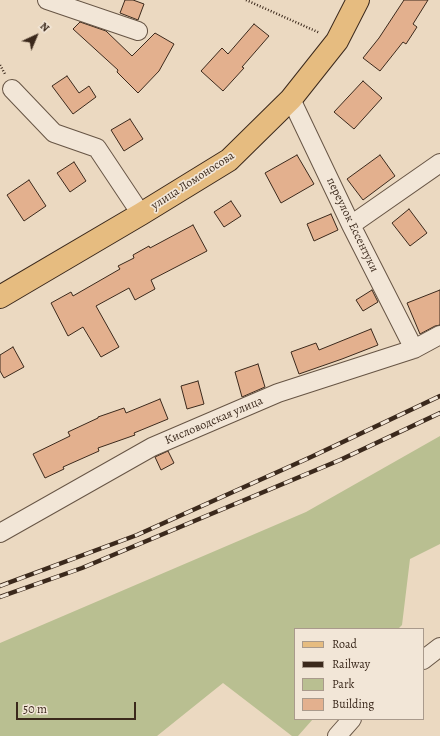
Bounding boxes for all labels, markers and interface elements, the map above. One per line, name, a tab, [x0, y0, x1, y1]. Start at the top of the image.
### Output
north arrow	[16, 16, 56, 56]
text: N	[37, 19, 53, 35]
street label: улица Ломоносова	[149, 149, 237, 213]
street label: переулок Ессентуки	[323, 175, 381, 275]
street label: Кисловодская улица	[163, 394, 265, 448]
legend	[294, 628, 424, 720]
text: Road	[332, 636, 357, 652]
text: Railway	[332, 656, 370, 672]
text: Park	[332, 676, 355, 692]
scale bar	[18, 694, 138, 720]
text: Building	[332, 696, 374, 712]
text: 50 m	[23, 701, 47, 717]

